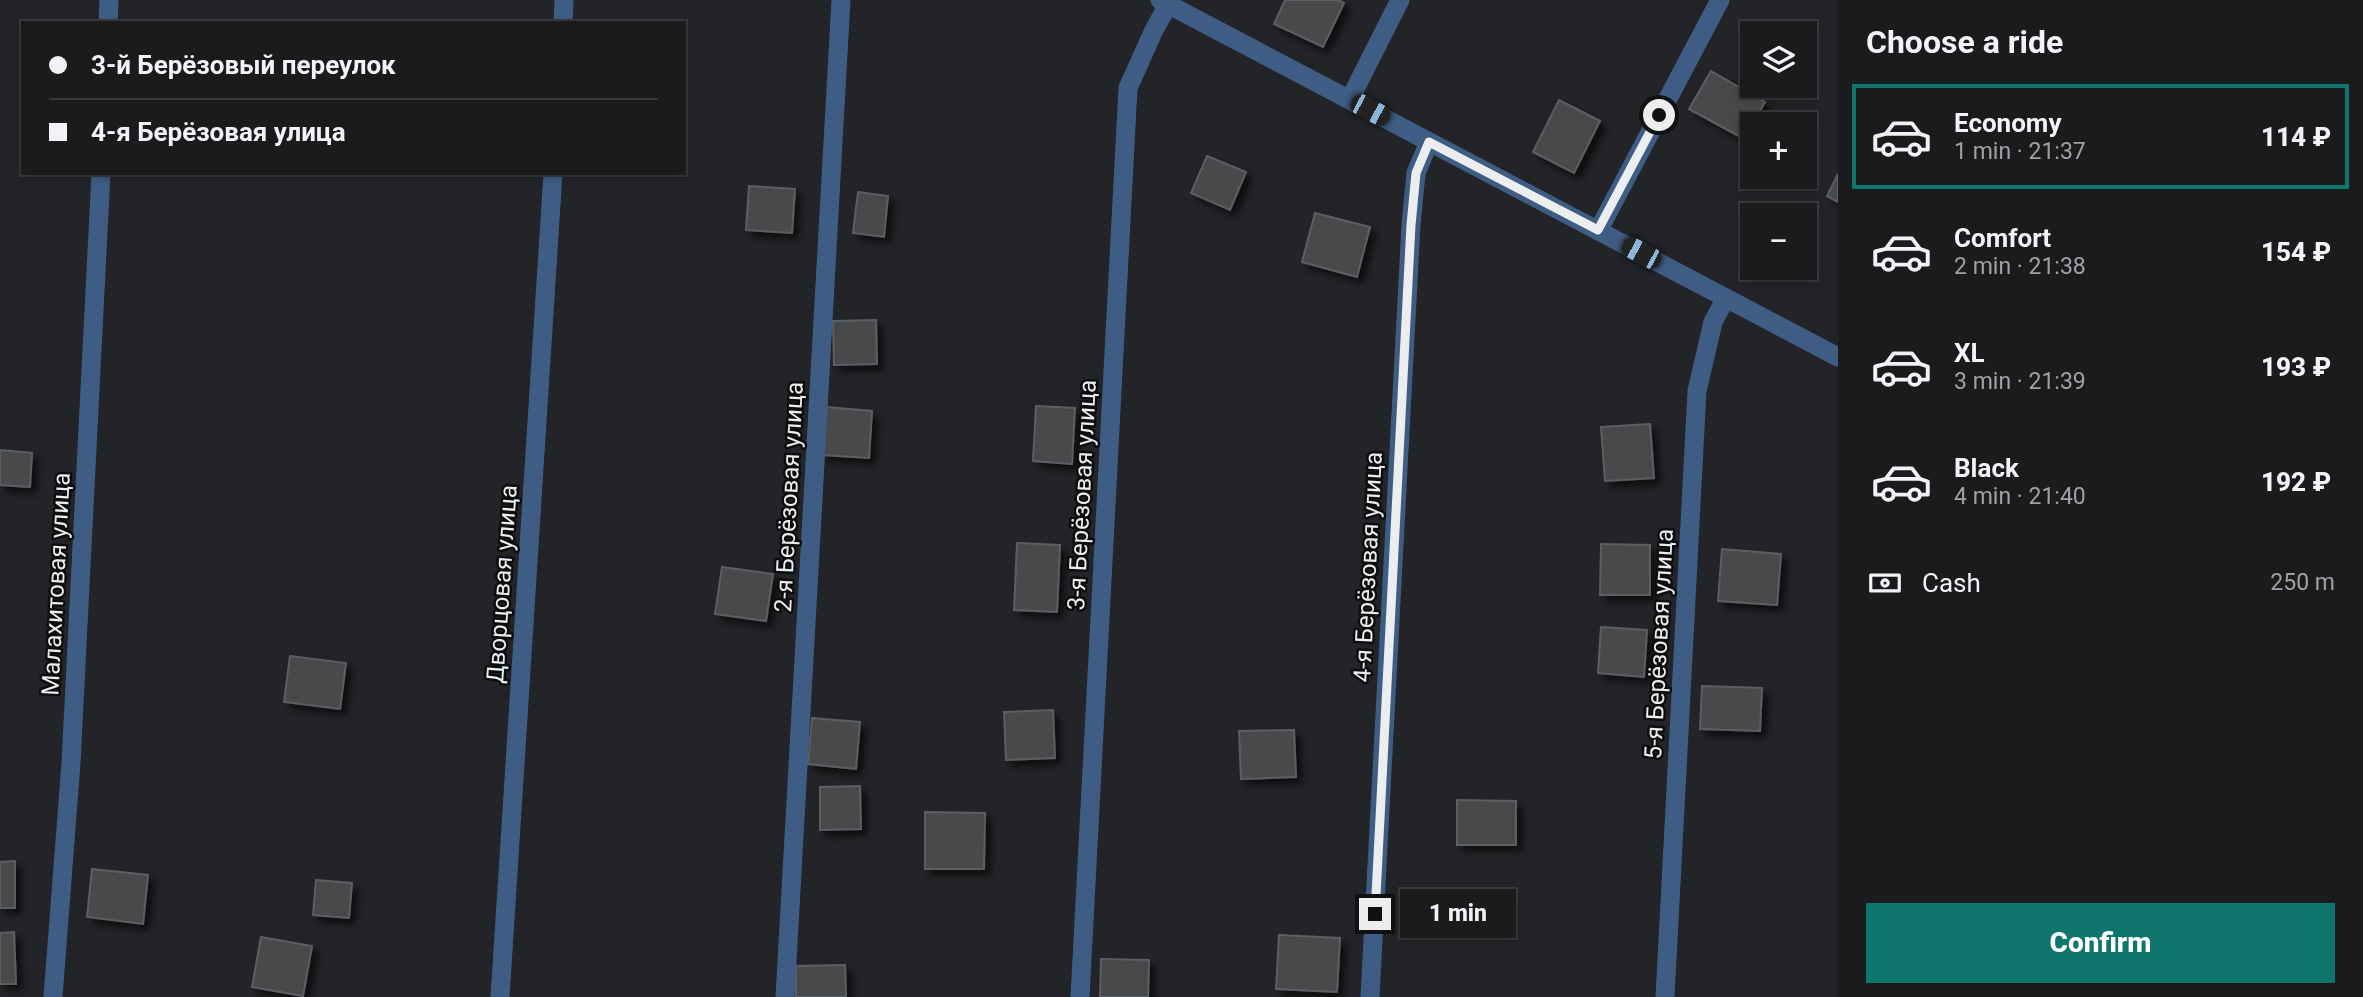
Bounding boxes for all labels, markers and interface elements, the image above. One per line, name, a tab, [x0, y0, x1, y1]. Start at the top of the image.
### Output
map controls	[1740, 21, 1817, 280]
button: layers	[1740, 21, 1817, 98]
text: Choose a ride	[1866, 23, 2063, 61]
text: 3-й Берёзовый переулок	[91, 50, 396, 80]
car	[1347, 91, 1394, 129]
route start	[1643, 99, 1675, 131]
icon: car	[1870, 105, 1933, 168]
text: Economy	[1954, 108, 2061, 138]
button: +	[1740, 112, 1817, 189]
text: 4-я Берёзовая улица	[91, 117, 346, 147]
text: 114 ₽	[2261, 122, 2331, 152]
text: 1 min · 21:37	[1954, 138, 2086, 165]
button: −	[1740, 203, 1817, 280]
icon: car	[1870, 220, 1933, 283]
text: Comfort	[1954, 223, 2051, 253]
car	[1618, 234, 1665, 272]
text: 154 ₽	[2261, 237, 2331, 267]
text: 2 min · 21:38	[1954, 253, 2086, 280]
icon: car	[1870, 335, 1933, 398]
text: XL	[1954, 338, 1985, 368]
text: 193 ₽	[2261, 352, 2331, 382]
text: 3 min · 21:39	[1954, 368, 2086, 395]
street label: 3-я Берёзовая улица	[1062, 379, 1102, 611]
street label: 2-я Берёзовая улица	[769, 381, 809, 613]
icon: car	[1870, 450, 1933, 513]
street label: 4-я Берёзовая улица	[1348, 451, 1388, 683]
text: Black	[1954, 453, 2019, 483]
text: 192 ₽	[2261, 467, 2331, 497]
street label: Малахитовая улица	[36, 472, 76, 696]
text: 4 min · 21:40	[1954, 483, 2086, 510]
street label: Дворцовая улица	[481, 484, 523, 684]
street label: 5-я Берёзовая улица	[1639, 528, 1679, 760]
icon: cash	[1866, 564, 1904, 602]
text: Cash	[1922, 568, 1981, 598]
text: 250 m	[2270, 569, 2335, 596]
callout: 1 min	[1400, 890, 1515, 939]
route end	[1359, 898, 1391, 930]
text: 1 min	[1429, 900, 1487, 927]
button: Confirm	[1866, 903, 2335, 983]

